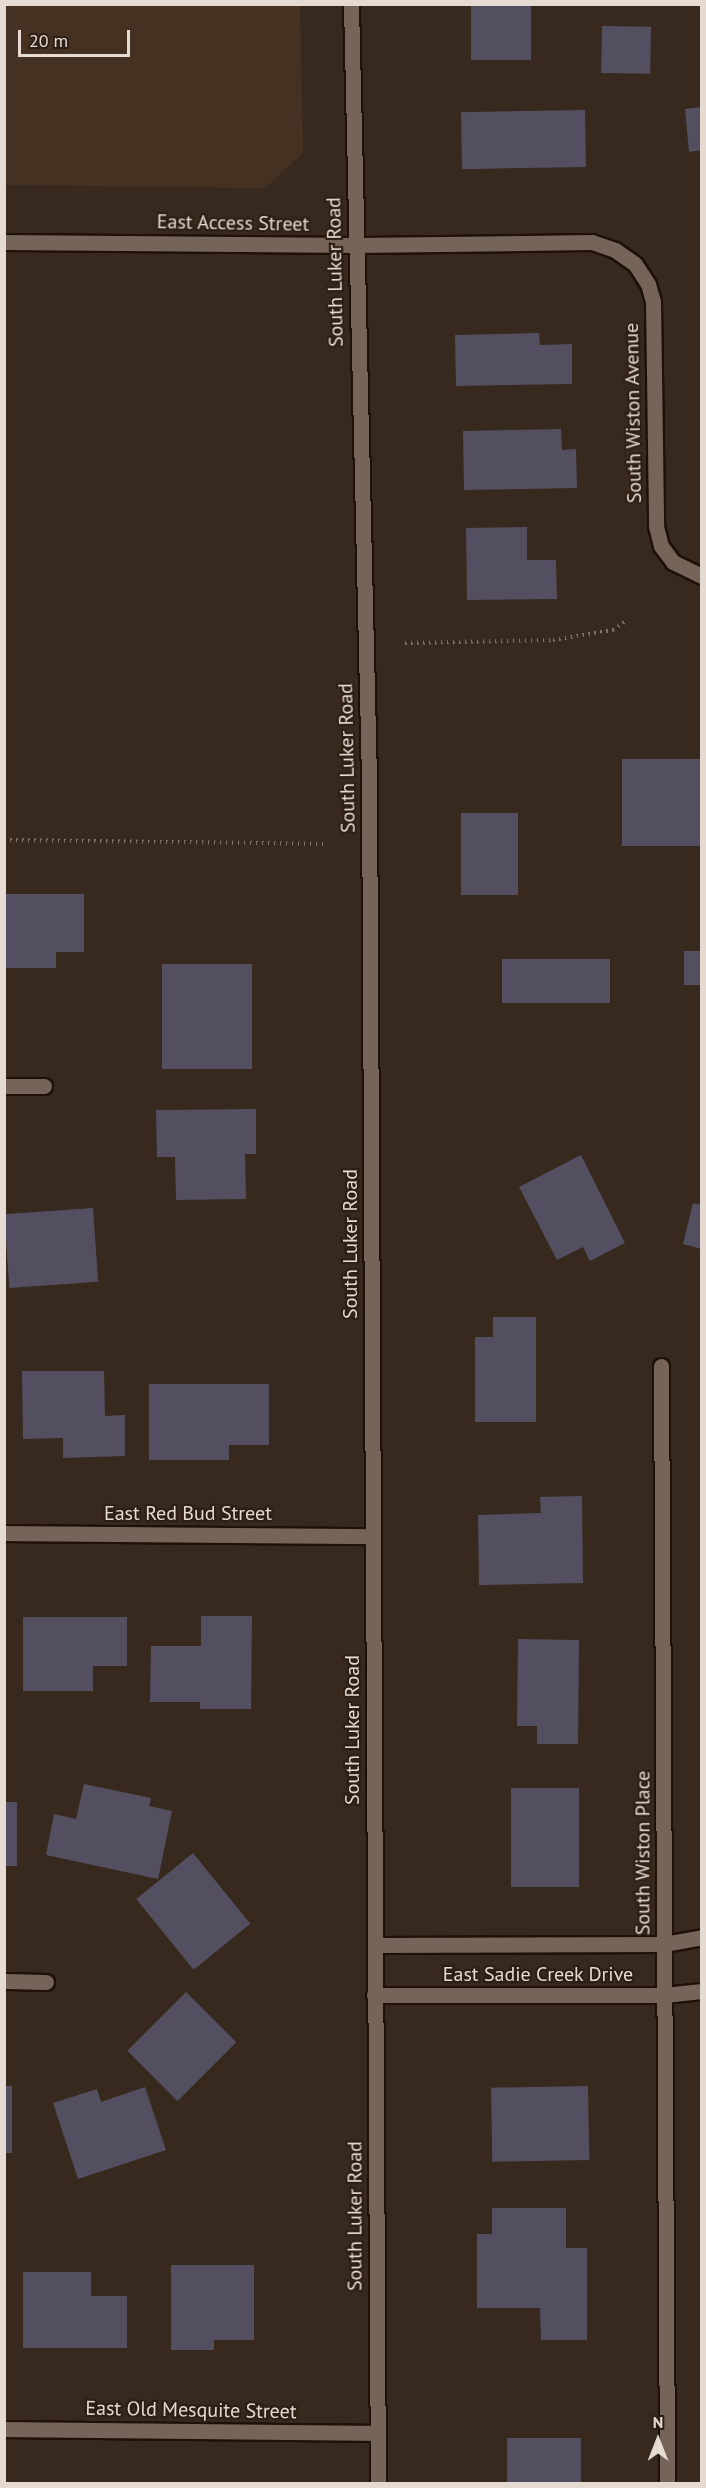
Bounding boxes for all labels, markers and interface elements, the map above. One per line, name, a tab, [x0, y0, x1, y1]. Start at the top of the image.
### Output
scale bar	[21, 18, 134, 56]
text: 20 m	[29, 29, 68, 52]
street label: South Luker Road	[322, 197, 348, 347]
street label: East Access Street	[156, 210, 310, 236]
street label: South Wiston Avenue	[619, 322, 647, 504]
street label: South Luker Road	[334, 683, 360, 833]
street label: South Luker Road	[338, 1169, 362, 1319]
street label: East Red Bud Street	[104, 1501, 272, 1525]
street label: South Luker Road	[340, 1655, 364, 1805]
street label: South Wiston Place	[631, 1771, 655, 1935]
street label: East Sadie Creek Drive	[442, 1962, 634, 1986]
street label: South Luker Road	[343, 2141, 367, 2291]
street label: East Old Mesquite Street	[85, 2396, 297, 2424]
north arrow	[628, 2410, 688, 2470]
text: N	[653, 2412, 663, 2432]

